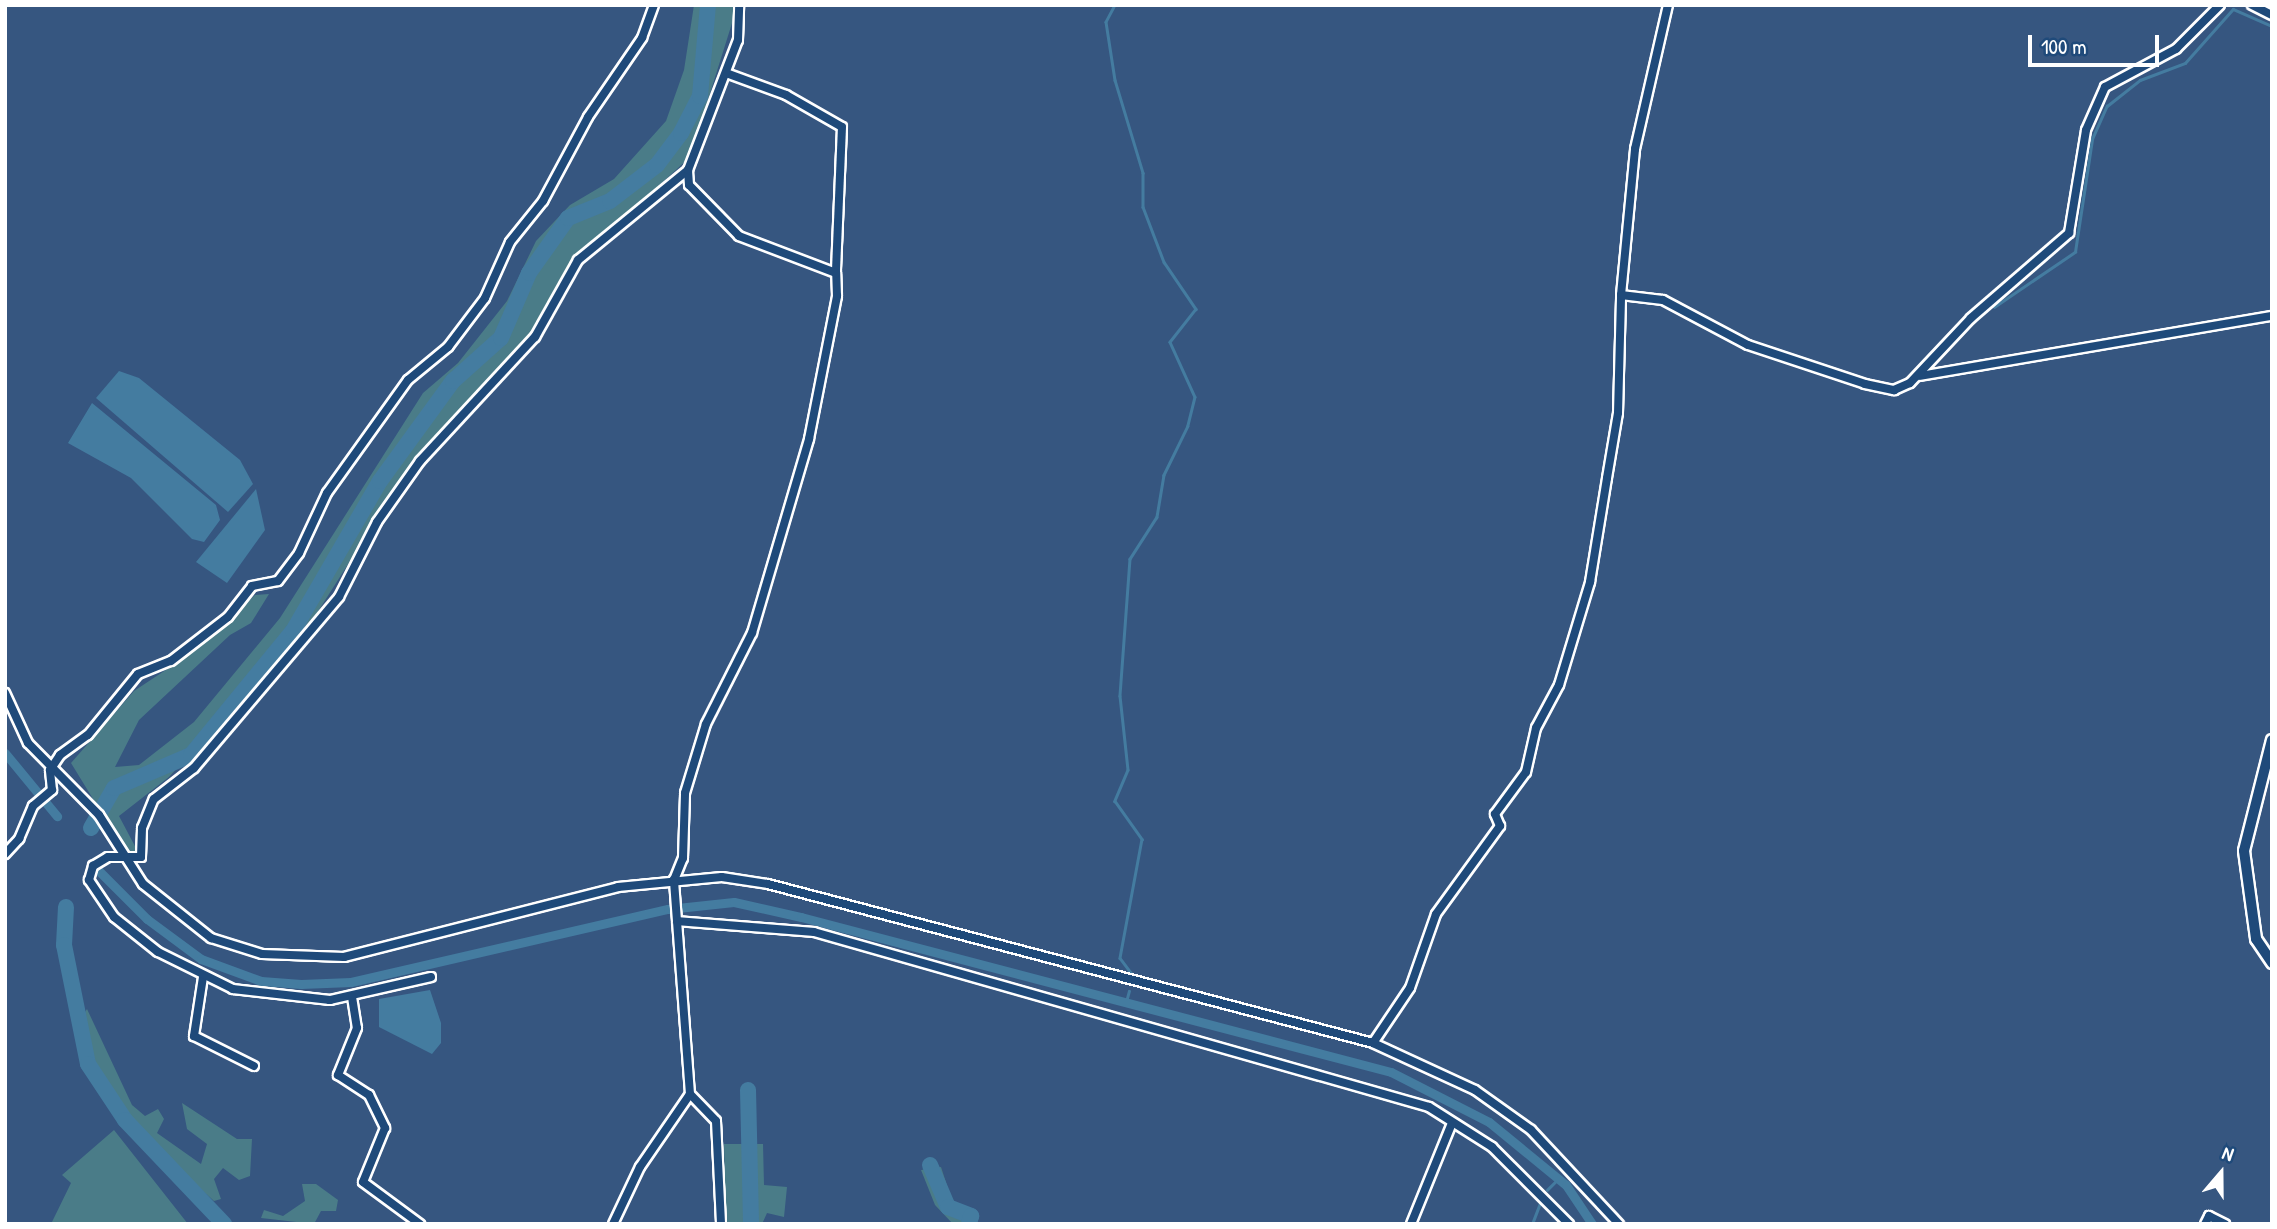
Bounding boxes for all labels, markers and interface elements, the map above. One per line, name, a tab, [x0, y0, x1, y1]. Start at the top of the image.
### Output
scale bar	[2032, 21, 2163, 65]
text: 100 m	[2041, 32, 2087, 61]
north arrow	[2186, 1138, 2256, 1208]
text: N	[2219, 1139, 2237, 1167]

